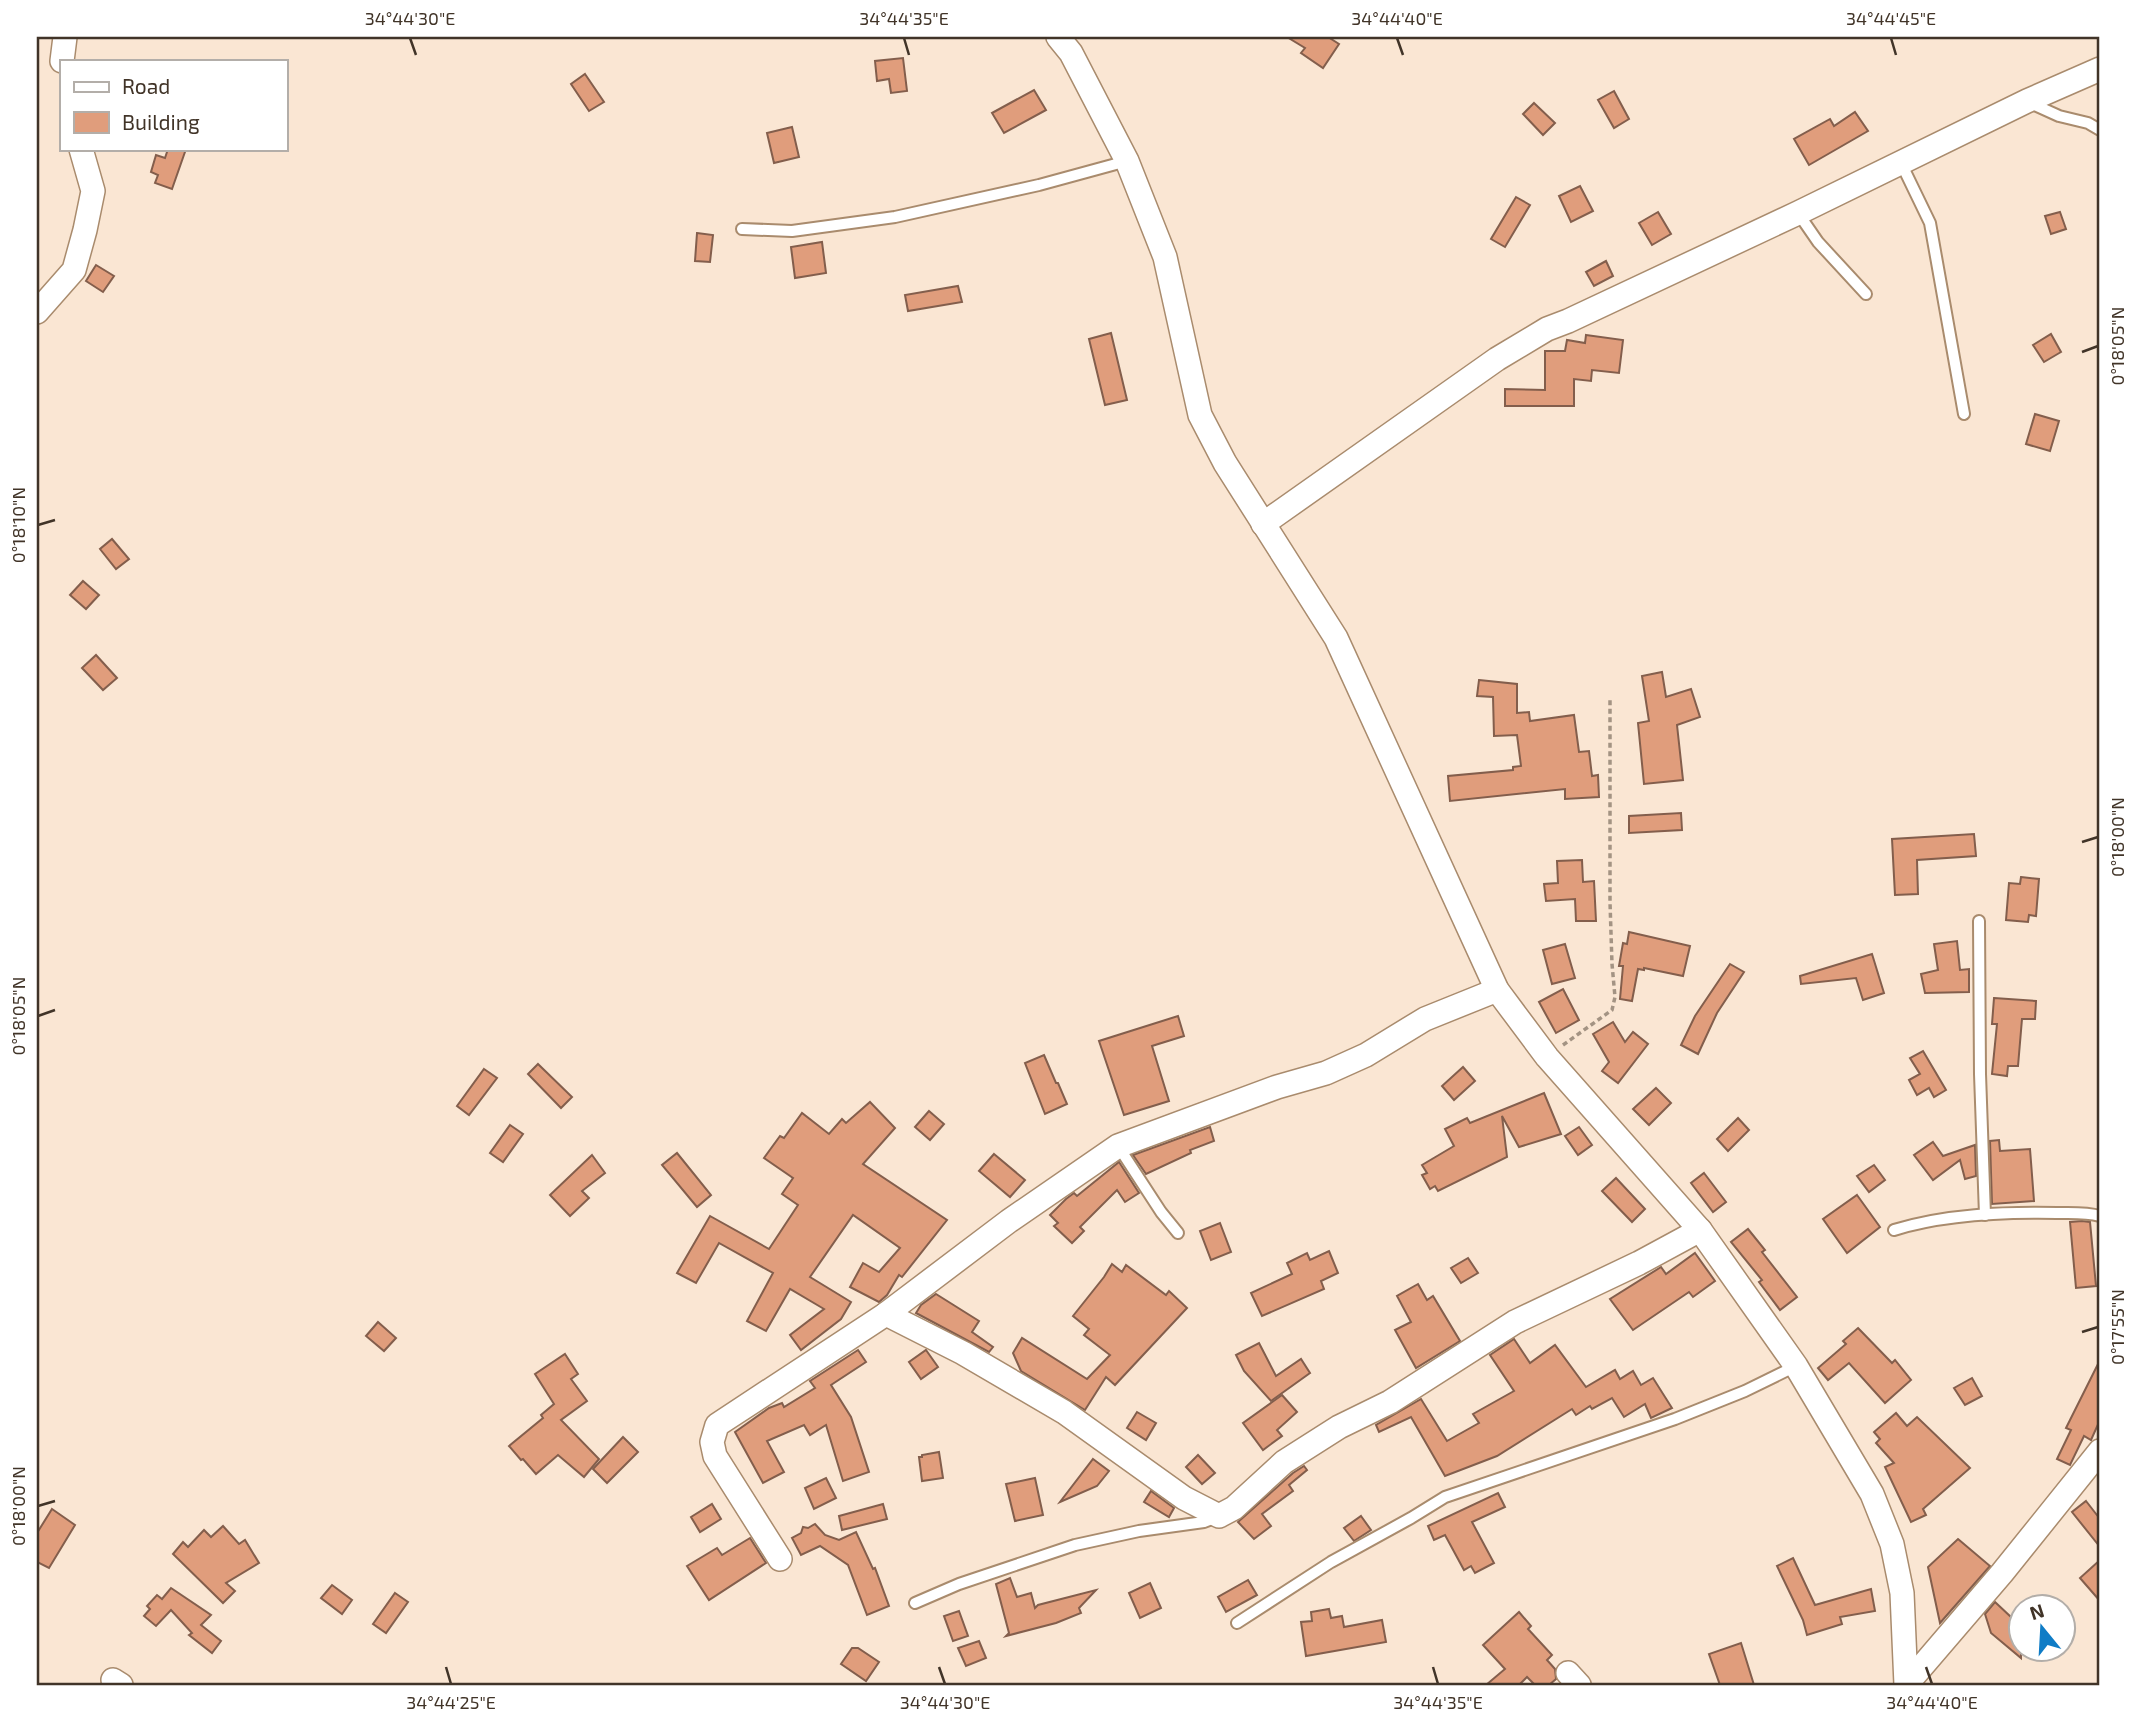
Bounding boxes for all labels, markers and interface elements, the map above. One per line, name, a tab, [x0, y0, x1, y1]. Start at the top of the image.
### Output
text: 34°44'30"E	[365, 7, 455, 29]
text: 34°44'35"E	[859, 7, 949, 29]
text: 34°44'40"E	[1351, 7, 1443, 29]
text: 34°44'45"E	[1846, 7, 1936, 29]
legend	[60, 60, 287, 150]
text: Road	[122, 73, 170, 98]
text: Building	[122, 109, 200, 134]
text: 0°18'05"N	[2106, 307, 2128, 385]
text: 0°18'10"N	[7, 487, 29, 563]
text: 0°18'00"N	[2106, 797, 2128, 877]
text: 0°18'05"N	[7, 977, 29, 1055]
text: 0°17'55"N	[2106, 1289, 2128, 1365]
text: 0°18'00"N	[7, 1466, 29, 1546]
north arrow	[2008, 1592, 2078, 1662]
text: N	[2027, 1598, 2047, 1624]
text: 34°44'25"E	[406, 1691, 496, 1713]
text: 34°44'30"E	[900, 1691, 990, 1713]
text: 34°44'35"E	[1393, 1691, 1483, 1713]
text: 34°44'40"E	[1886, 1691, 1978, 1713]

